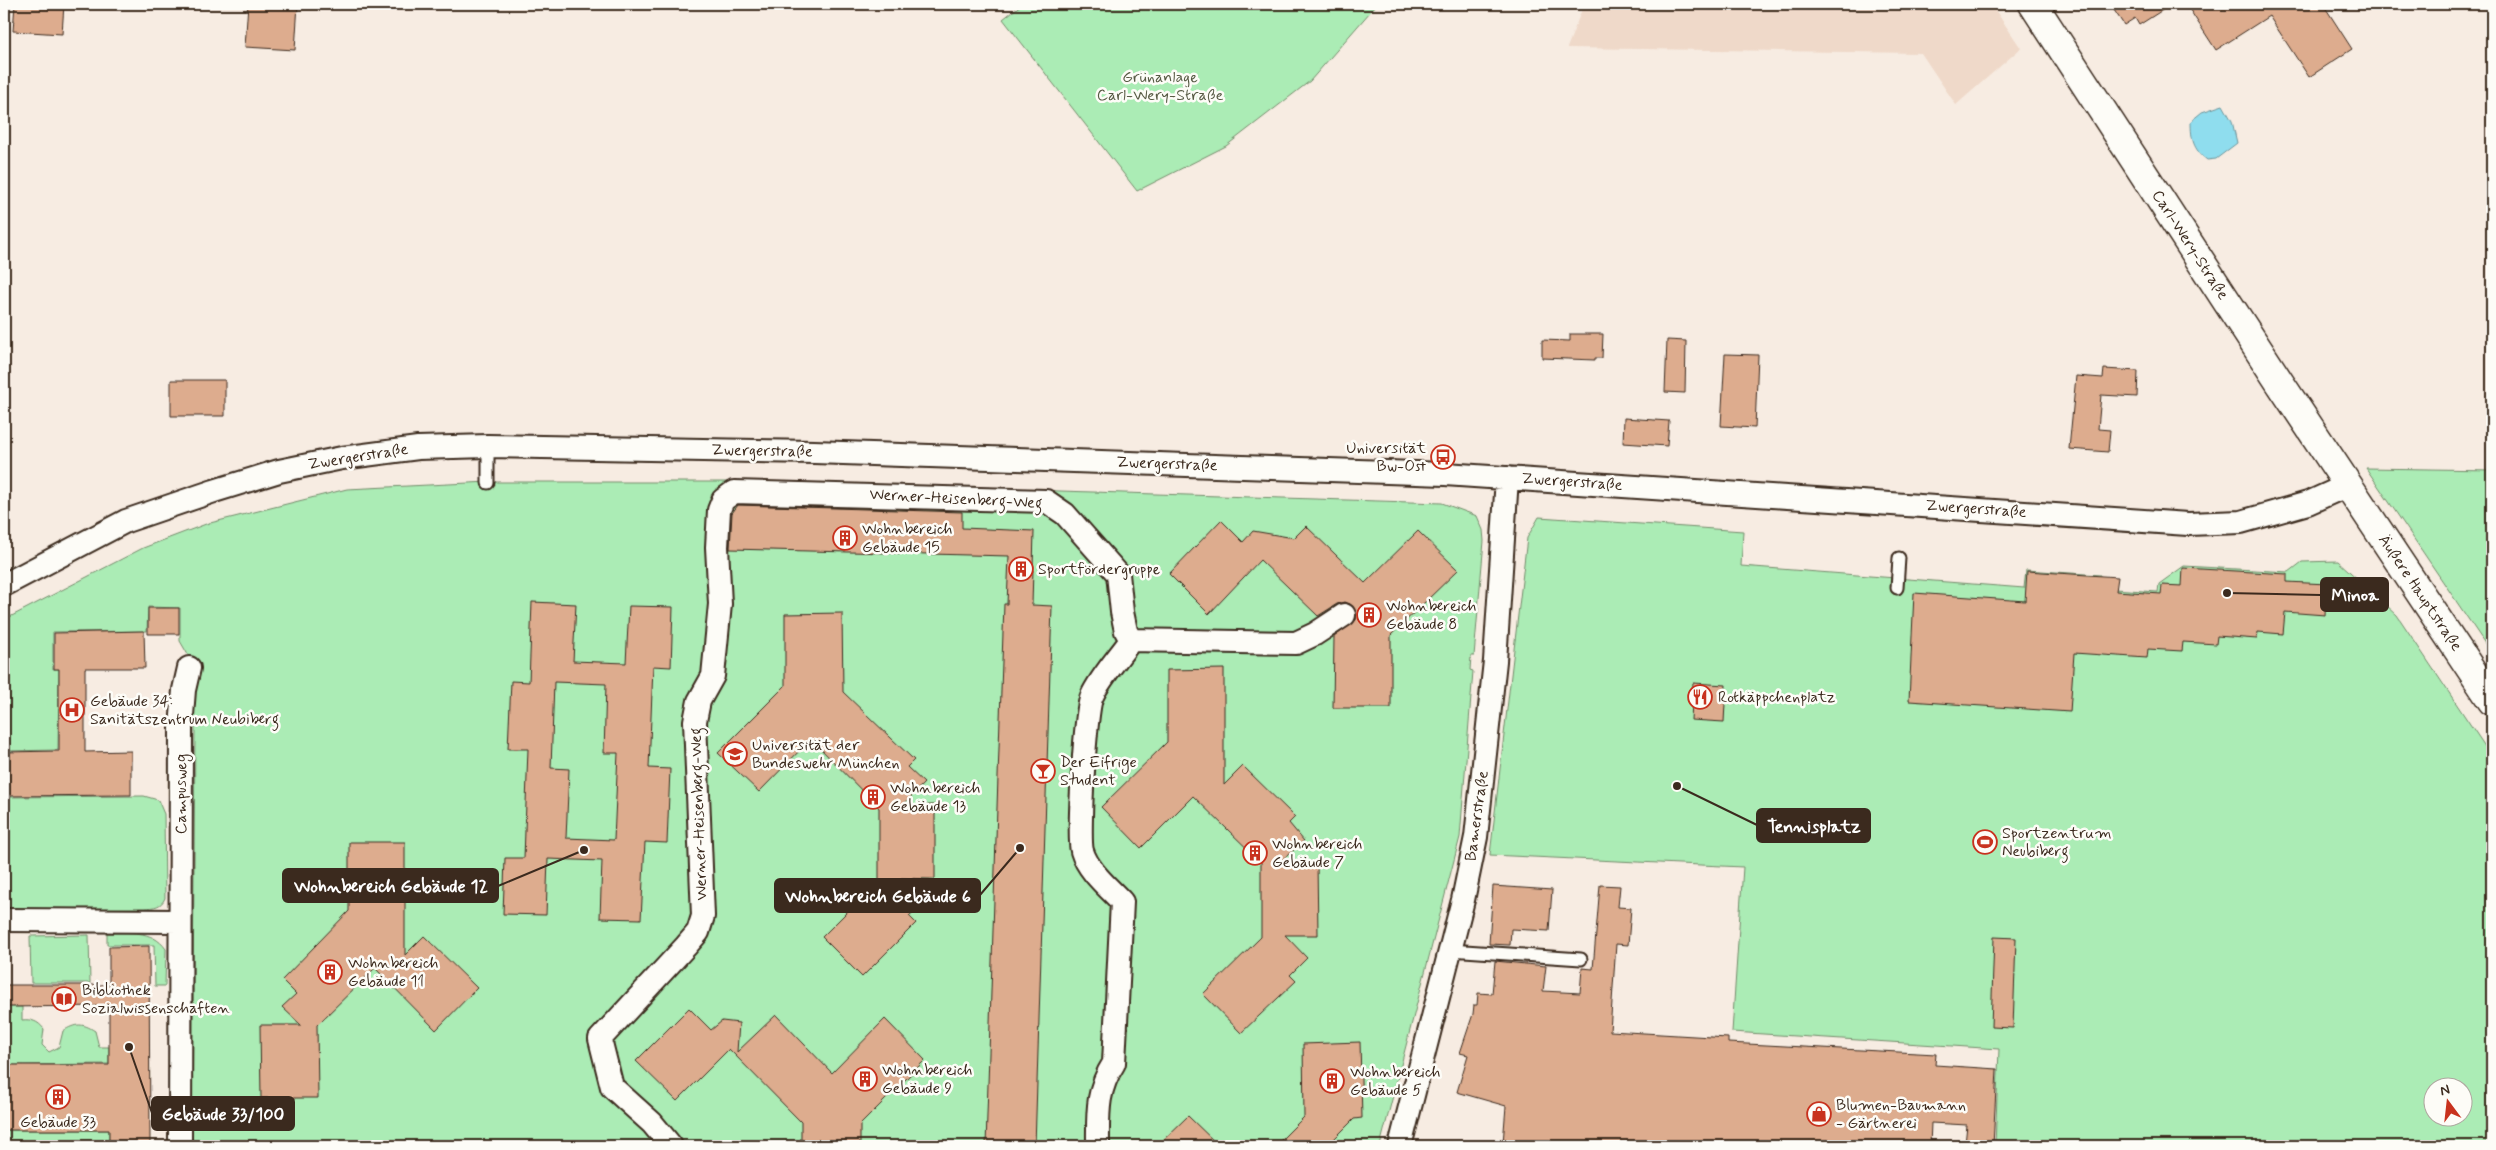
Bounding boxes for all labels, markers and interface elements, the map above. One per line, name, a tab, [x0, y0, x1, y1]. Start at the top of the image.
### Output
park label: Grünanlage Carl-Wery-Straße	[1097, 67, 1223, 106]
street label: Carl-Wery-Straße	[2147, 186, 2233, 304]
place label: Universität Bw-Ost	[1346, 438, 1427, 477]
street label: Zwergerstraße	[306, 439, 410, 475]
street label: Zwergerstraße	[711, 440, 813, 462]
bus stop icon: Universität Bw-Ost	[1430, 444, 1456, 470]
street label: Zwergerstraße	[1116, 452, 1218, 476]
street label: Zwergerstraße	[1521, 468, 1623, 496]
street label: Werner-Heisenberg-Weg	[869, 484, 1043, 515]
street label: Zwergerstraße	[1925, 495, 2027, 523]
place label: Wohnbereich Gebäude 15	[862, 519, 953, 558]
building icon: Wohnbereich Gebäude 15	[832, 525, 858, 551]
street label: Äußere Hauptstraße	[2373, 531, 2467, 656]
building icon: Sportfördergruppe	[1008, 556, 1034, 582]
place label: Sportfördergruppe	[1038, 559, 1161, 580]
callout: Minoa	[2321, 578, 2388, 611]
text: Minoa	[2331, 584, 2380, 608]
place label: Wohnbereich Gebäude 8	[1386, 596, 1477, 635]
building icon: Wohnbereich Gebäude 8	[1356, 602, 1382, 628]
restaurant icon: Rotkäppchenplatz	[1687, 684, 1713, 710]
place label: Rotkäppchenplatz	[1718, 687, 1836, 708]
place label: Gebäude 34: Sanitätszentrum Neubiberg	[90, 691, 279, 731]
hospital icon: Gebäude 34: Sanitätszentrum Neubiberg	[59, 697, 85, 723]
street label: Werner-Heisenberg-Weg	[685, 727, 714, 901]
place label: Universität der Bundeswehr München	[752, 735, 900, 774]
school or university icon: Universität der Bundeswehr München	[722, 741, 748, 767]
place label: Der Eifrige Student	[1060, 752, 1137, 791]
street label: Campusweg	[171, 754, 193, 834]
bar icon: Der Eifrige Student	[1030, 758, 1056, 784]
street label: Bamerstraße	[1460, 769, 1494, 863]
place label: Wohnbereich Gebäude 13	[890, 778, 981, 817]
building icon: Wohnbereich Gebäude 13	[860, 784, 886, 810]
callout: Tennisplatz	[1757, 809, 1870, 842]
text: Tennisplatz	[1767, 815, 1861, 839]
place label: Sportzentrum Neubiberg	[2002, 823, 2112, 863]
sports icon: Sportzentrum Neubiberg	[1972, 829, 1998, 855]
place label: Wohnbereich Gebäude 7	[1272, 834, 1363, 873]
building icon: Wohnbereich Gebäude 7	[1242, 840, 1268, 866]
callout: Wohnbereich Gebäude 12	[283, 869, 498, 902]
text: Wohnbereich Gebäude 12	[293, 875, 488, 899]
callout: Wohnbereich Gebäude 6	[775, 879, 980, 912]
text: Wohnbereich Gebäude 6	[784, 885, 971, 909]
place label: Wohnbereich Gebäude 11	[348, 953, 439, 992]
building icon: Wohnbereich Gebäude 11	[317, 959, 343, 985]
place label: Bibliothek Sozialwissenschaften	[82, 980, 230, 1019]
library icon: Bibliothek Sozialwissenschaften	[51, 986, 77, 1012]
place label: Wohnbereich Gebäude 9	[882, 1060, 973, 1099]
place label: Wohnbereich Gebäude 5	[1350, 1062, 1441, 1101]
building icon: Wohnbereich Gebäude 9	[852, 1066, 878, 1092]
building icon: Wohnbereich Gebäude 5	[1319, 1068, 1345, 1094]
north arrow	[2424, 1078, 2474, 1128]
text: N	[2438, 1081, 2452, 1100]
building icon: Gebäude 33	[45, 1084, 71, 1110]
place label: Blumen-Baumann - Gärtnerei	[1836, 1095, 1966, 1134]
callout: Gebäude 33/100	[152, 1097, 294, 1130]
shop icon: Blumen-Baumann - Gärtnerei	[1806, 1101, 1832, 1127]
text: Gebäude 33/100	[162, 1103, 285, 1127]
place label: Gebäude 33	[20, 1112, 96, 1133]

